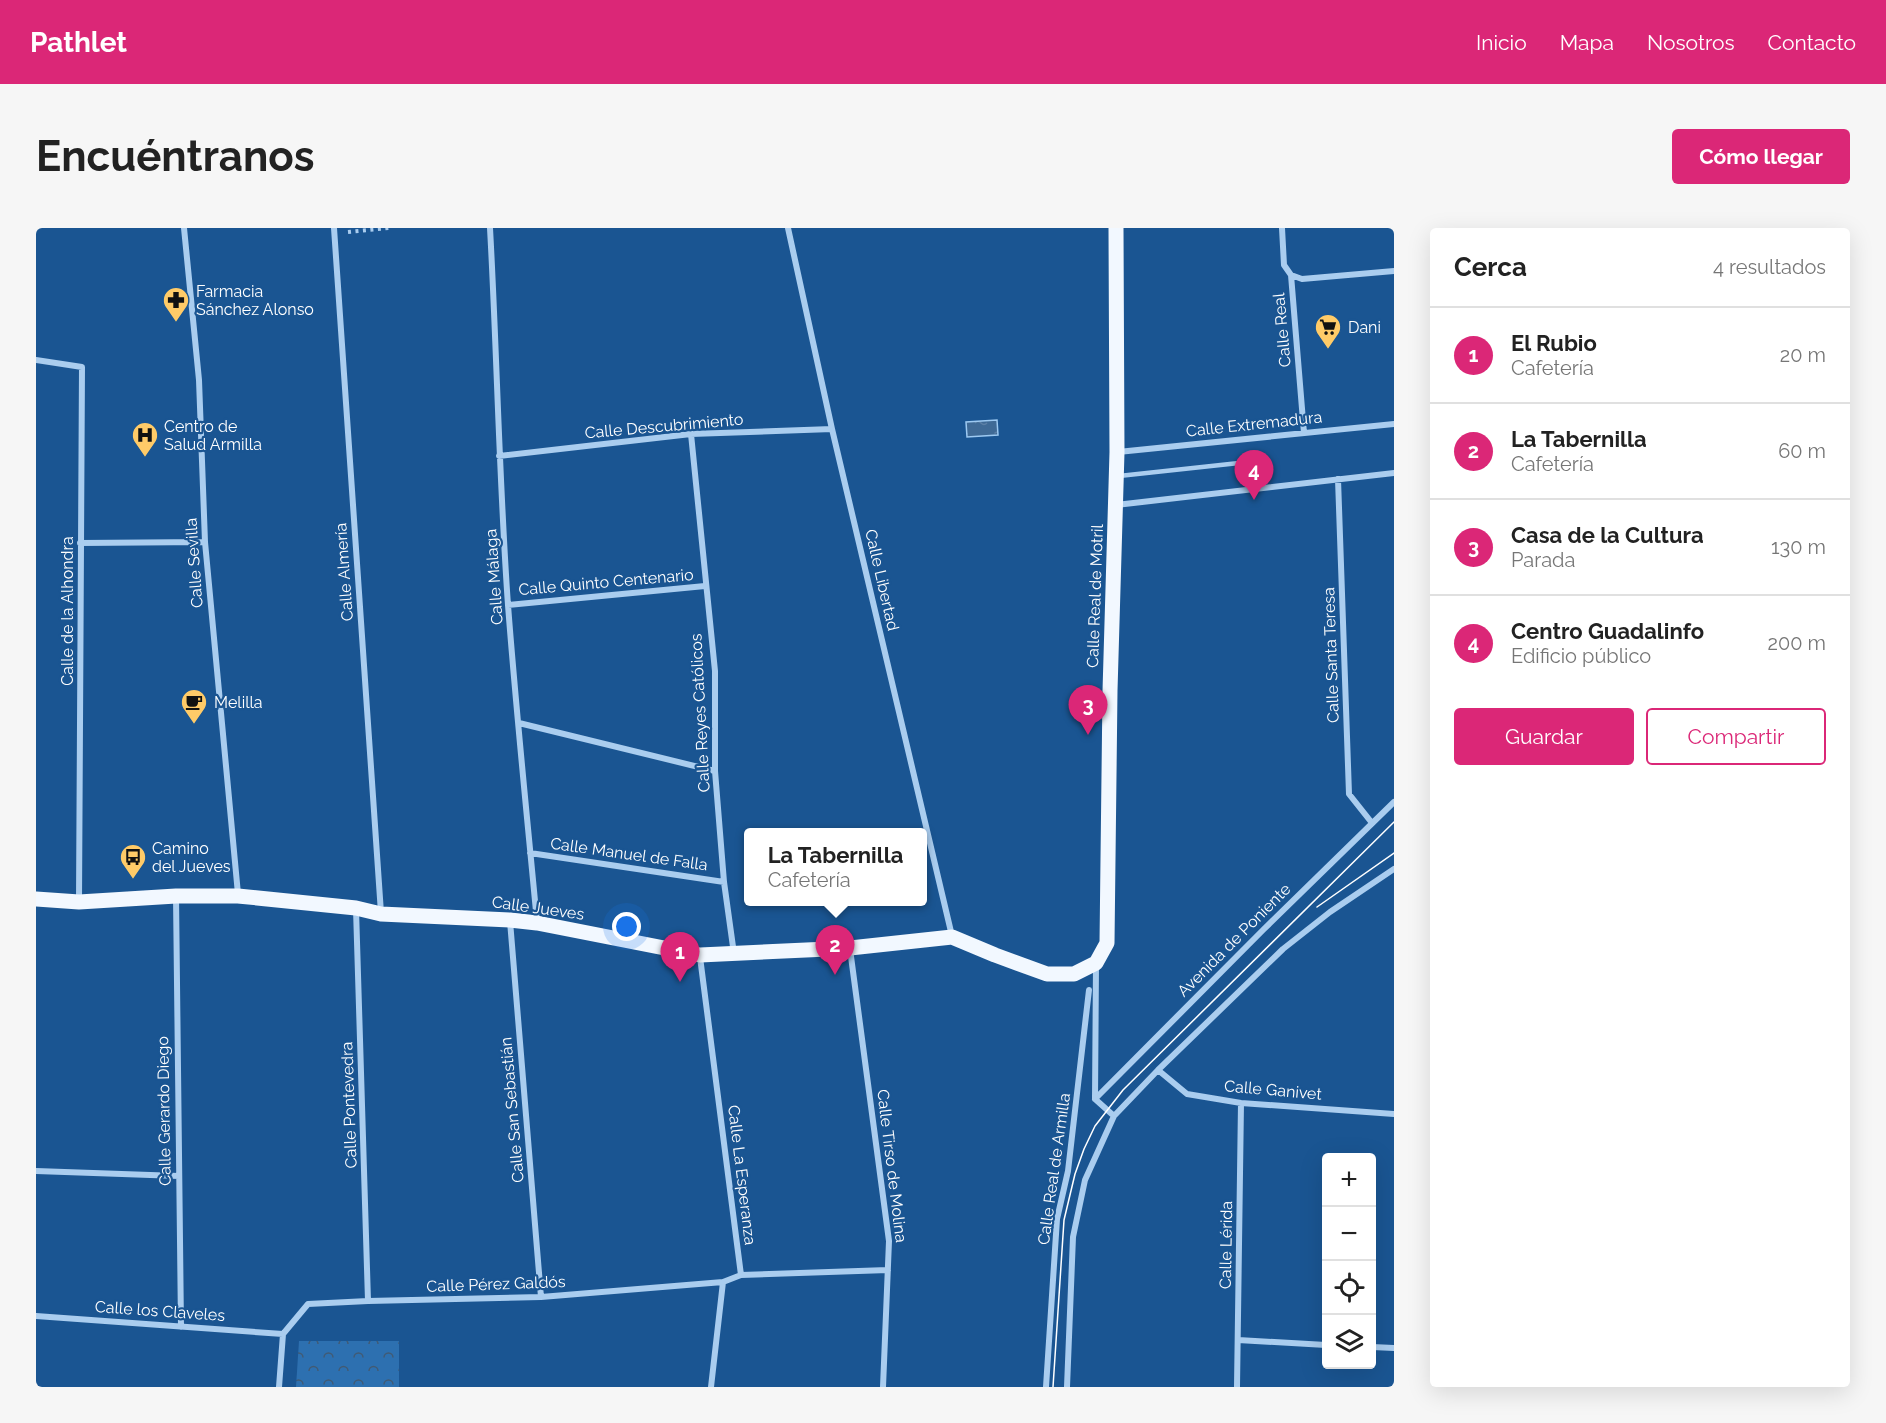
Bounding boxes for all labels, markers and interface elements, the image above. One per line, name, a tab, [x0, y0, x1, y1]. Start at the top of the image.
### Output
text: Pathlet	[30, 26, 127, 59]
text: Inicio	[1476, 30, 1527, 55]
text: Mapa	[1560, 30, 1614, 55]
text: Nosotros	[1647, 30, 1735, 55]
text: Contacto	[1768, 30, 1856, 55]
button: Cómo llegar	[1672, 129, 1850, 184]
text: Encuéntranos	[36, 132, 315, 181]
text: Cerca	[1454, 252, 1527, 282]
text: 4 resultados	[1713, 255, 1826, 279]
place label: Farmacia Sánchez Alonso	[196, 282, 314, 319]
pharmacy icon: Farmacia Sánchez Alonso	[161, 285, 191, 323]
street label: Calle Real	[1269, 291, 1295, 368]
supermarket icon: Dani	[1313, 312, 1343, 350]
place label: Dani	[1348, 318, 1381, 337]
text: El Rubio	[1511, 330, 1597, 356]
text: 1	[1469, 343, 1478, 367]
text: 20 m	[1780, 343, 1826, 367]
text: Cafetería	[1511, 356, 1594, 380]
street label: Calle Extremadura	[1185, 407, 1323, 441]
street label: Calle Descubrimiento	[584, 410, 744, 442]
place label: Centro de Salud Armilla	[164, 417, 262, 454]
hospital icon: Centro de Salud Armilla	[130, 420, 160, 458]
text: La Tabernilla	[1511, 426, 1647, 452]
text: 2	[1468, 439, 1479, 463]
text: 60 m	[1778, 439, 1826, 463]
pin: 4	[1234, 450, 1274, 500]
text: Cafetería	[1511, 452, 1594, 476]
street label: Calle Sevilla	[181, 517, 207, 609]
street label: Calle Almería	[331, 522, 357, 622]
text: Casa de la Cultura	[1511, 522, 1704, 548]
street label: Calle Real de Motril	[1083, 523, 1107, 668]
street label: Calle Libertad	[861, 527, 903, 633]
street label: Calle Málaga	[481, 528, 507, 626]
text: 3	[1468, 535, 1479, 559]
text: 130 m	[1771, 535, 1826, 559]
street label: Calle de la Alhondra	[58, 536, 77, 686]
text: Parada	[1511, 548, 1575, 572]
street label: Calle Quinto Centenario	[518, 565, 694, 599]
street label: Calle Santa Teresa	[1319, 587, 1343, 723]
text: Centro Guadalinfo	[1511, 618, 1704, 644]
text: 4	[1468, 631, 1479, 655]
text: 200 m	[1768, 631, 1826, 655]
street label: Calle Reyes Católicos	[686, 633, 714, 793]
text: Edificio público	[1511, 644, 1651, 668]
pin: 3	[1068, 686, 1108, 735]
cafe icon: Melilla	[179, 687, 209, 725]
place label: Melilla	[214, 693, 263, 712]
button: Guardar	[1454, 708, 1634, 765]
button: Compartir	[1646, 708, 1826, 765]
popup	[744, 828, 927, 906]
street label: Calle Manuel de Falla	[549, 834, 709, 874]
place label: Camino del Jueves	[152, 839, 231, 876]
bus stop icon: Camino del Jueves	[118, 842, 148, 880]
text: La Tabernilla	[768, 842, 903, 868]
text: Cafetería	[768, 868, 851, 892]
street label: Avenida de Poniente	[1173, 879, 1295, 1001]
street label: Calle Jueves	[491, 892, 586, 924]
your location	[612, 912, 641, 941]
pin: 2	[816, 926, 854, 975]
pin: 1	[660, 932, 700, 982]
street label: Calle Gerardo Diego	[153, 1036, 175, 1186]
street label: Calle San Sebastián	[496, 1036, 528, 1184]
street label: Calle Pontevedra	[337, 1041, 361, 1169]
street label: Calle Ganivet	[1223, 1076, 1323, 1104]
street label: Calle Tirso de Molina	[873, 1088, 911, 1244]
street label: Calle Real de Armilla	[1034, 1092, 1074, 1246]
street label: Calle La Esperanza	[724, 1104, 760, 1246]
map controls	[1322, 1153, 1376, 1369]
button: +	[1322, 1153, 1376, 1207]
street label: Calle Lérida	[1216, 1201, 1236, 1289]
button: −	[1322, 1207, 1376, 1261]
button: locate	[1322, 1261, 1376, 1315]
street label: Calle Pérez Galdós	[426, 1272, 566, 1296]
street label: Calle los Claveles	[94, 1297, 226, 1325]
button: layers	[1322, 1315, 1376, 1369]

